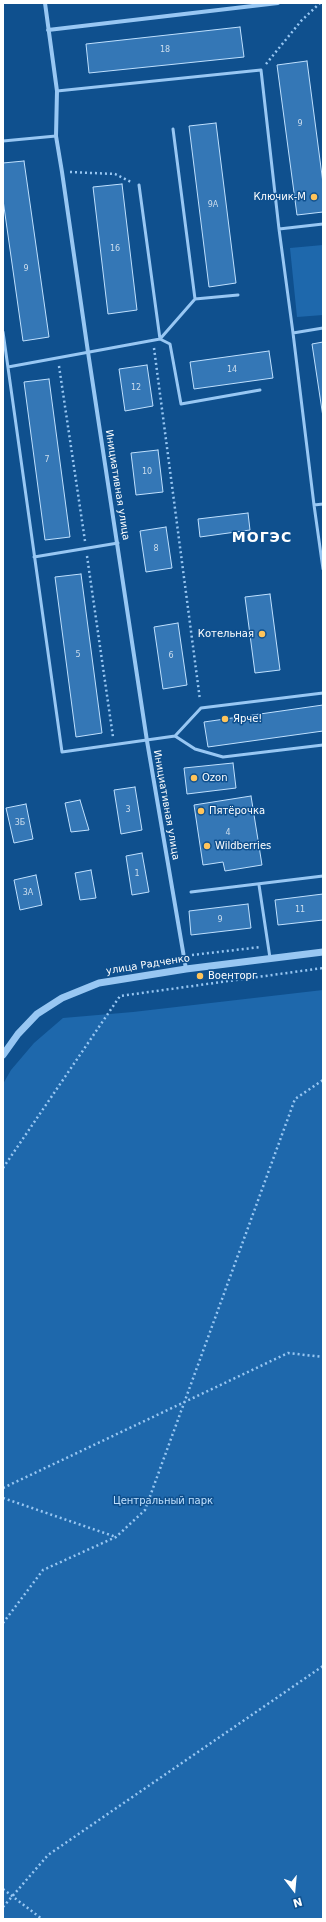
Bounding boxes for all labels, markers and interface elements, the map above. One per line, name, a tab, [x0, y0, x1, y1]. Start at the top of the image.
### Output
house number: 18	[160, 45, 170, 55]
house number: 9	[297, 119, 303, 129]
place label: Ключик-М	[253, 191, 306, 203]
marker: Ключик-М	[309, 192, 319, 202]
house number: 9А	[208, 200, 218, 210]
house number: 16	[110, 244, 120, 254]
house number: 9	[23, 264, 29, 274]
house number: 14	[227, 365, 237, 375]
house number: 12	[131, 383, 141, 393]
street label: Инициативная улица	[102, 429, 132, 541]
house number: 7	[44, 455, 50, 465]
house number: 10	[142, 467, 152, 477]
district label: МОГЭС	[232, 530, 292, 546]
house number: 8	[153, 544, 159, 554]
place label: Котельная	[198, 628, 254, 640]
marker: Котельная	[257, 629, 267, 639]
house number: 5	[75, 650, 81, 660]
house number: 6	[168, 651, 174, 661]
place label: Ярче!	[233, 713, 262, 725]
marker: Ярче!	[220, 714, 230, 724]
street label: Инициативная улица	[150, 749, 182, 861]
place label: Ozon	[202, 772, 228, 784]
marker: Ozon	[189, 773, 199, 783]
house number: 3	[125, 805, 131, 815]
place label: Пятёрочка	[209, 805, 265, 817]
marker: Пятёрочка	[196, 806, 206, 816]
house number: 3Б	[15, 818, 25, 828]
house number: 4	[225, 828, 231, 838]
place label: Wildberries	[215, 840, 271, 852]
marker: Wildberries	[202, 841, 212, 851]
house number: 1	[134, 869, 140, 879]
house number: 3А	[23, 888, 33, 898]
house number: 11	[295, 905, 305, 915]
house number: 9	[217, 915, 223, 925]
street label: улица Радченко	[105, 952, 191, 978]
place label: Военторг	[208, 970, 257, 982]
marker: Военторг	[195, 971, 205, 981]
park label: Центральный парк	[113, 1495, 213, 1507]
north arrow	[274, 1870, 314, 1910]
text: N	[291, 1894, 304, 1910]

